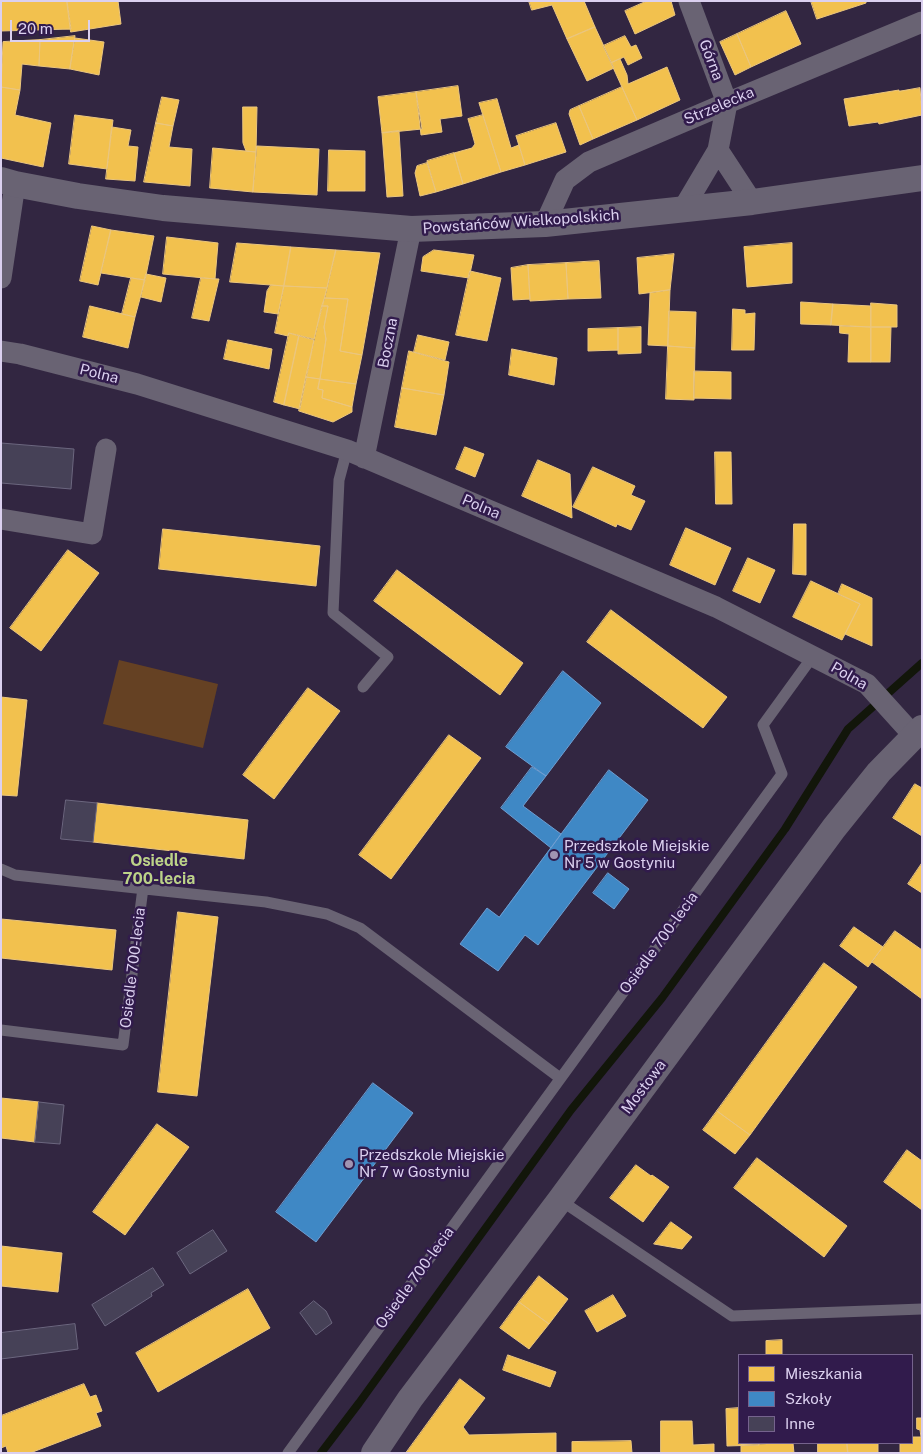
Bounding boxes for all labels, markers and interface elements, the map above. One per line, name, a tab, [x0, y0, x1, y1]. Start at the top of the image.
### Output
scale bar	[12, 10, 92, 42]
text: 20 m	[18, 20, 53, 37]
street label: Górna	[695, 37, 727, 83]
street label: Strzelecka	[681, 83, 757, 129]
street label: Powstańców Wielkopolskich	[422, 206, 620, 238]
street label: Boczna	[374, 316, 402, 370]
street label: Polna	[78, 361, 120, 387]
street label: Polna	[459, 491, 503, 523]
street label: Polna	[827, 658, 871, 694]
place label: Przedszkole Miejskie Nr 5 w Gostyniu	[564, 837, 709, 872]
marker: Przedszkole Miejskie Nr 5 w Gostyniu	[548, 849, 560, 861]
district label: Osiedle 700-lecia	[123, 851, 195, 889]
street label: Osiedle 700-lecia	[616, 889, 702, 997]
street label: Osiedle 700-lecia	[117, 907, 149, 1029]
street label: Mostowa	[618, 1056, 670, 1118]
place label: Przedszkole Miejskie Nr 7 w Gostyniu	[359, 1146, 504, 1181]
marker: Przedszkole Miejskie Nr 7 w Gostyniu	[343, 1158, 355, 1170]
street label: Osiedle 700-lecia	[372, 1224, 458, 1332]
legend	[738, 1354, 913, 1444]
text: Mieszkania	[785, 1365, 862, 1382]
text: Szkoły	[785, 1390, 832, 1407]
text: Inne	[785, 1415, 815, 1432]

